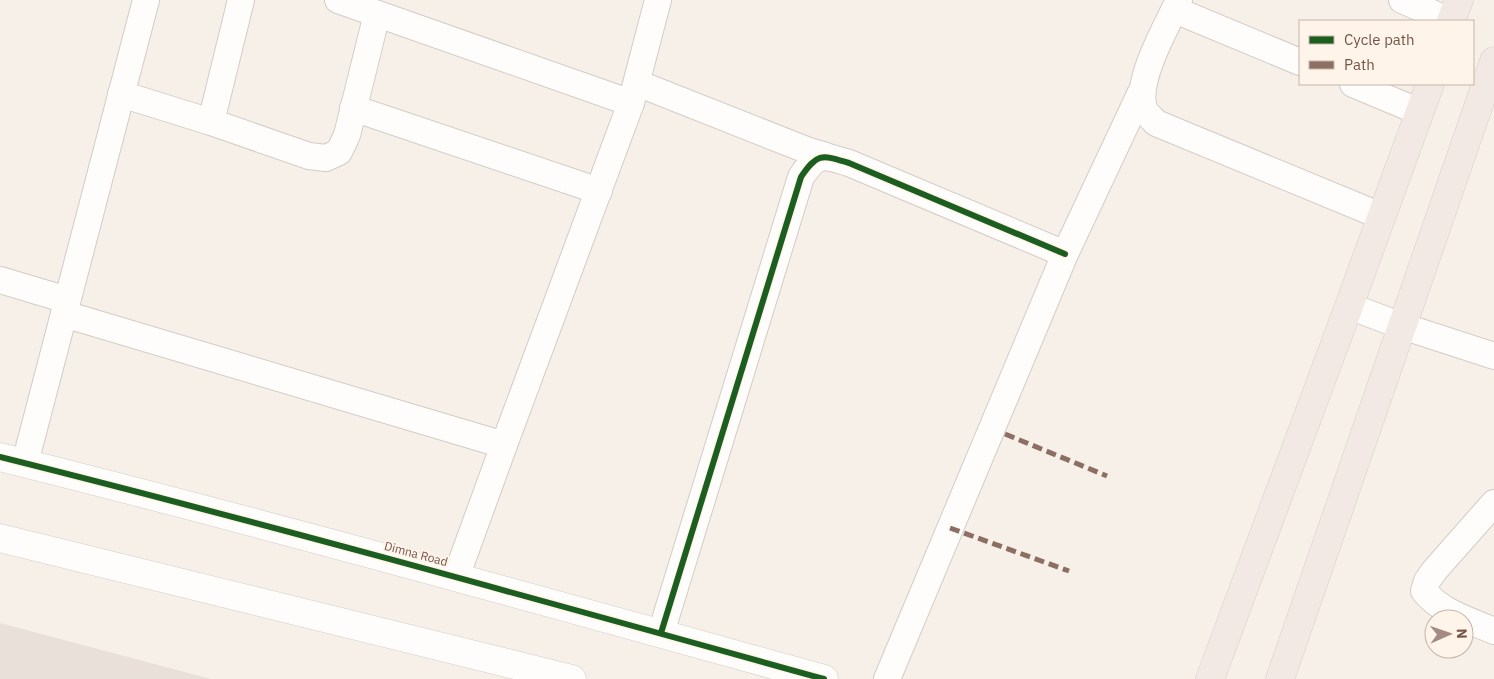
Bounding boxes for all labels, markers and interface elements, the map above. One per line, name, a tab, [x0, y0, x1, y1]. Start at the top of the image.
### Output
legend	[1299, 20, 1474, 85]
text: Cycle path	[1344, 30, 1415, 49]
text: Path	[1344, 55, 1375, 74]
street label: Dimna Road	[383, 538, 450, 569]
north arrow	[1424, 609, 1474, 659]
text: N	[1453, 628, 1471, 639]

